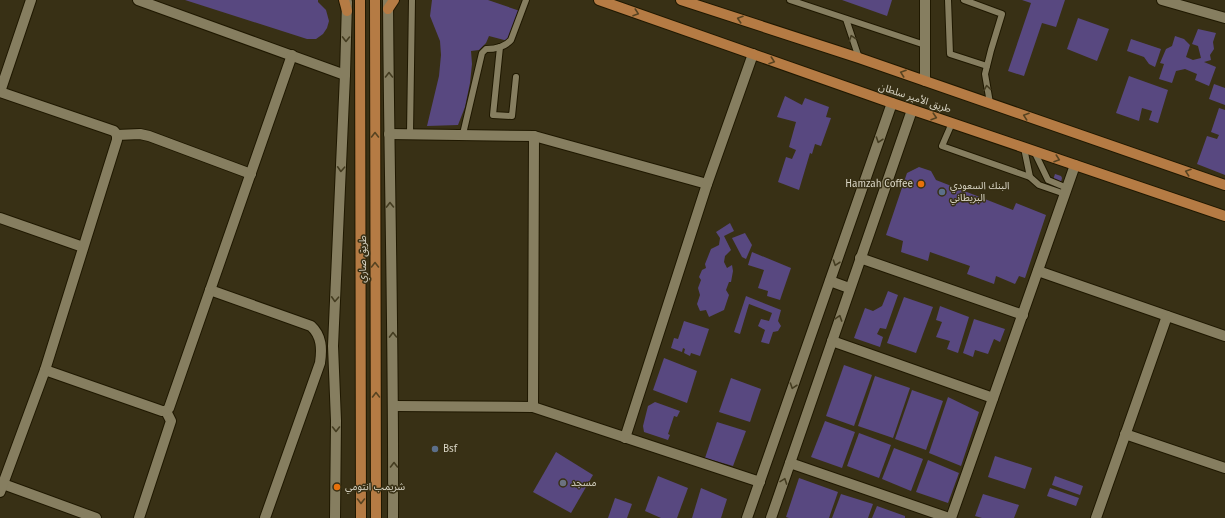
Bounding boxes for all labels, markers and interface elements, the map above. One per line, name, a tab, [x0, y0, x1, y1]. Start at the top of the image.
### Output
one-way arrow	[632, 8, 639, 17]
one-way arrow	[736, 15, 743, 24]
one-way arrow	[848, 35, 857, 42]
one-way arrow	[342, 36, 350, 42]
one-way arrow	[768, 56, 775, 65]
one-way arrow	[899, 69, 906, 78]
one-way arrow	[385, 72, 393, 78]
street label: طريق الأمير سلطان	[877, 81, 953, 115]
one-way arrow	[983, 85, 992, 91]
one-way arrow	[931, 112, 938, 121]
one-way arrow	[1022, 112, 1029, 120]
one-way arrow	[371, 132, 379, 138]
one-way arrow	[875, 137, 883, 144]
one-way arrow	[1054, 154, 1061, 163]
one-way arrow	[337, 166, 345, 172]
one-way arrow	[1185, 168, 1192, 177]
place label: Hamzah Coffee	[845, 178, 913, 190]
marker: Hamzah Coffee	[916, 179, 926, 189]
place label: البنك السعودي البريطاني	[950, 180, 1010, 205]
marker: البنك السعودي البريطاني	[937, 187, 947, 197]
one-way arrow	[386, 202, 395, 208]
street label: طريق صاري	[357, 235, 370, 283]
one-way arrow	[832, 259, 841, 266]
one-way arrow	[371, 262, 379, 268]
one-way arrow	[331, 296, 340, 302]
one-way arrow	[834, 315, 843, 322]
one-way arrow	[389, 332, 397, 338]
one-way arrow	[790, 382, 798, 389]
one-way arrow	[372, 392, 380, 398]
one-way arrow	[332, 426, 340, 432]
place label: Bsf	[443, 443, 458, 455]
marker: Bsf	[430, 444, 440, 454]
one-way arrow	[390, 462, 398, 468]
place label: مسجد	[571, 477, 596, 489]
marker: مسجد	[558, 478, 568, 488]
one-way arrow	[779, 478, 787, 485]
place label: شريمب انتومي	[345, 481, 405, 494]
marker: شريمب انتومي	[332, 482, 342, 492]
one-way arrow	[357, 498, 365, 504]

